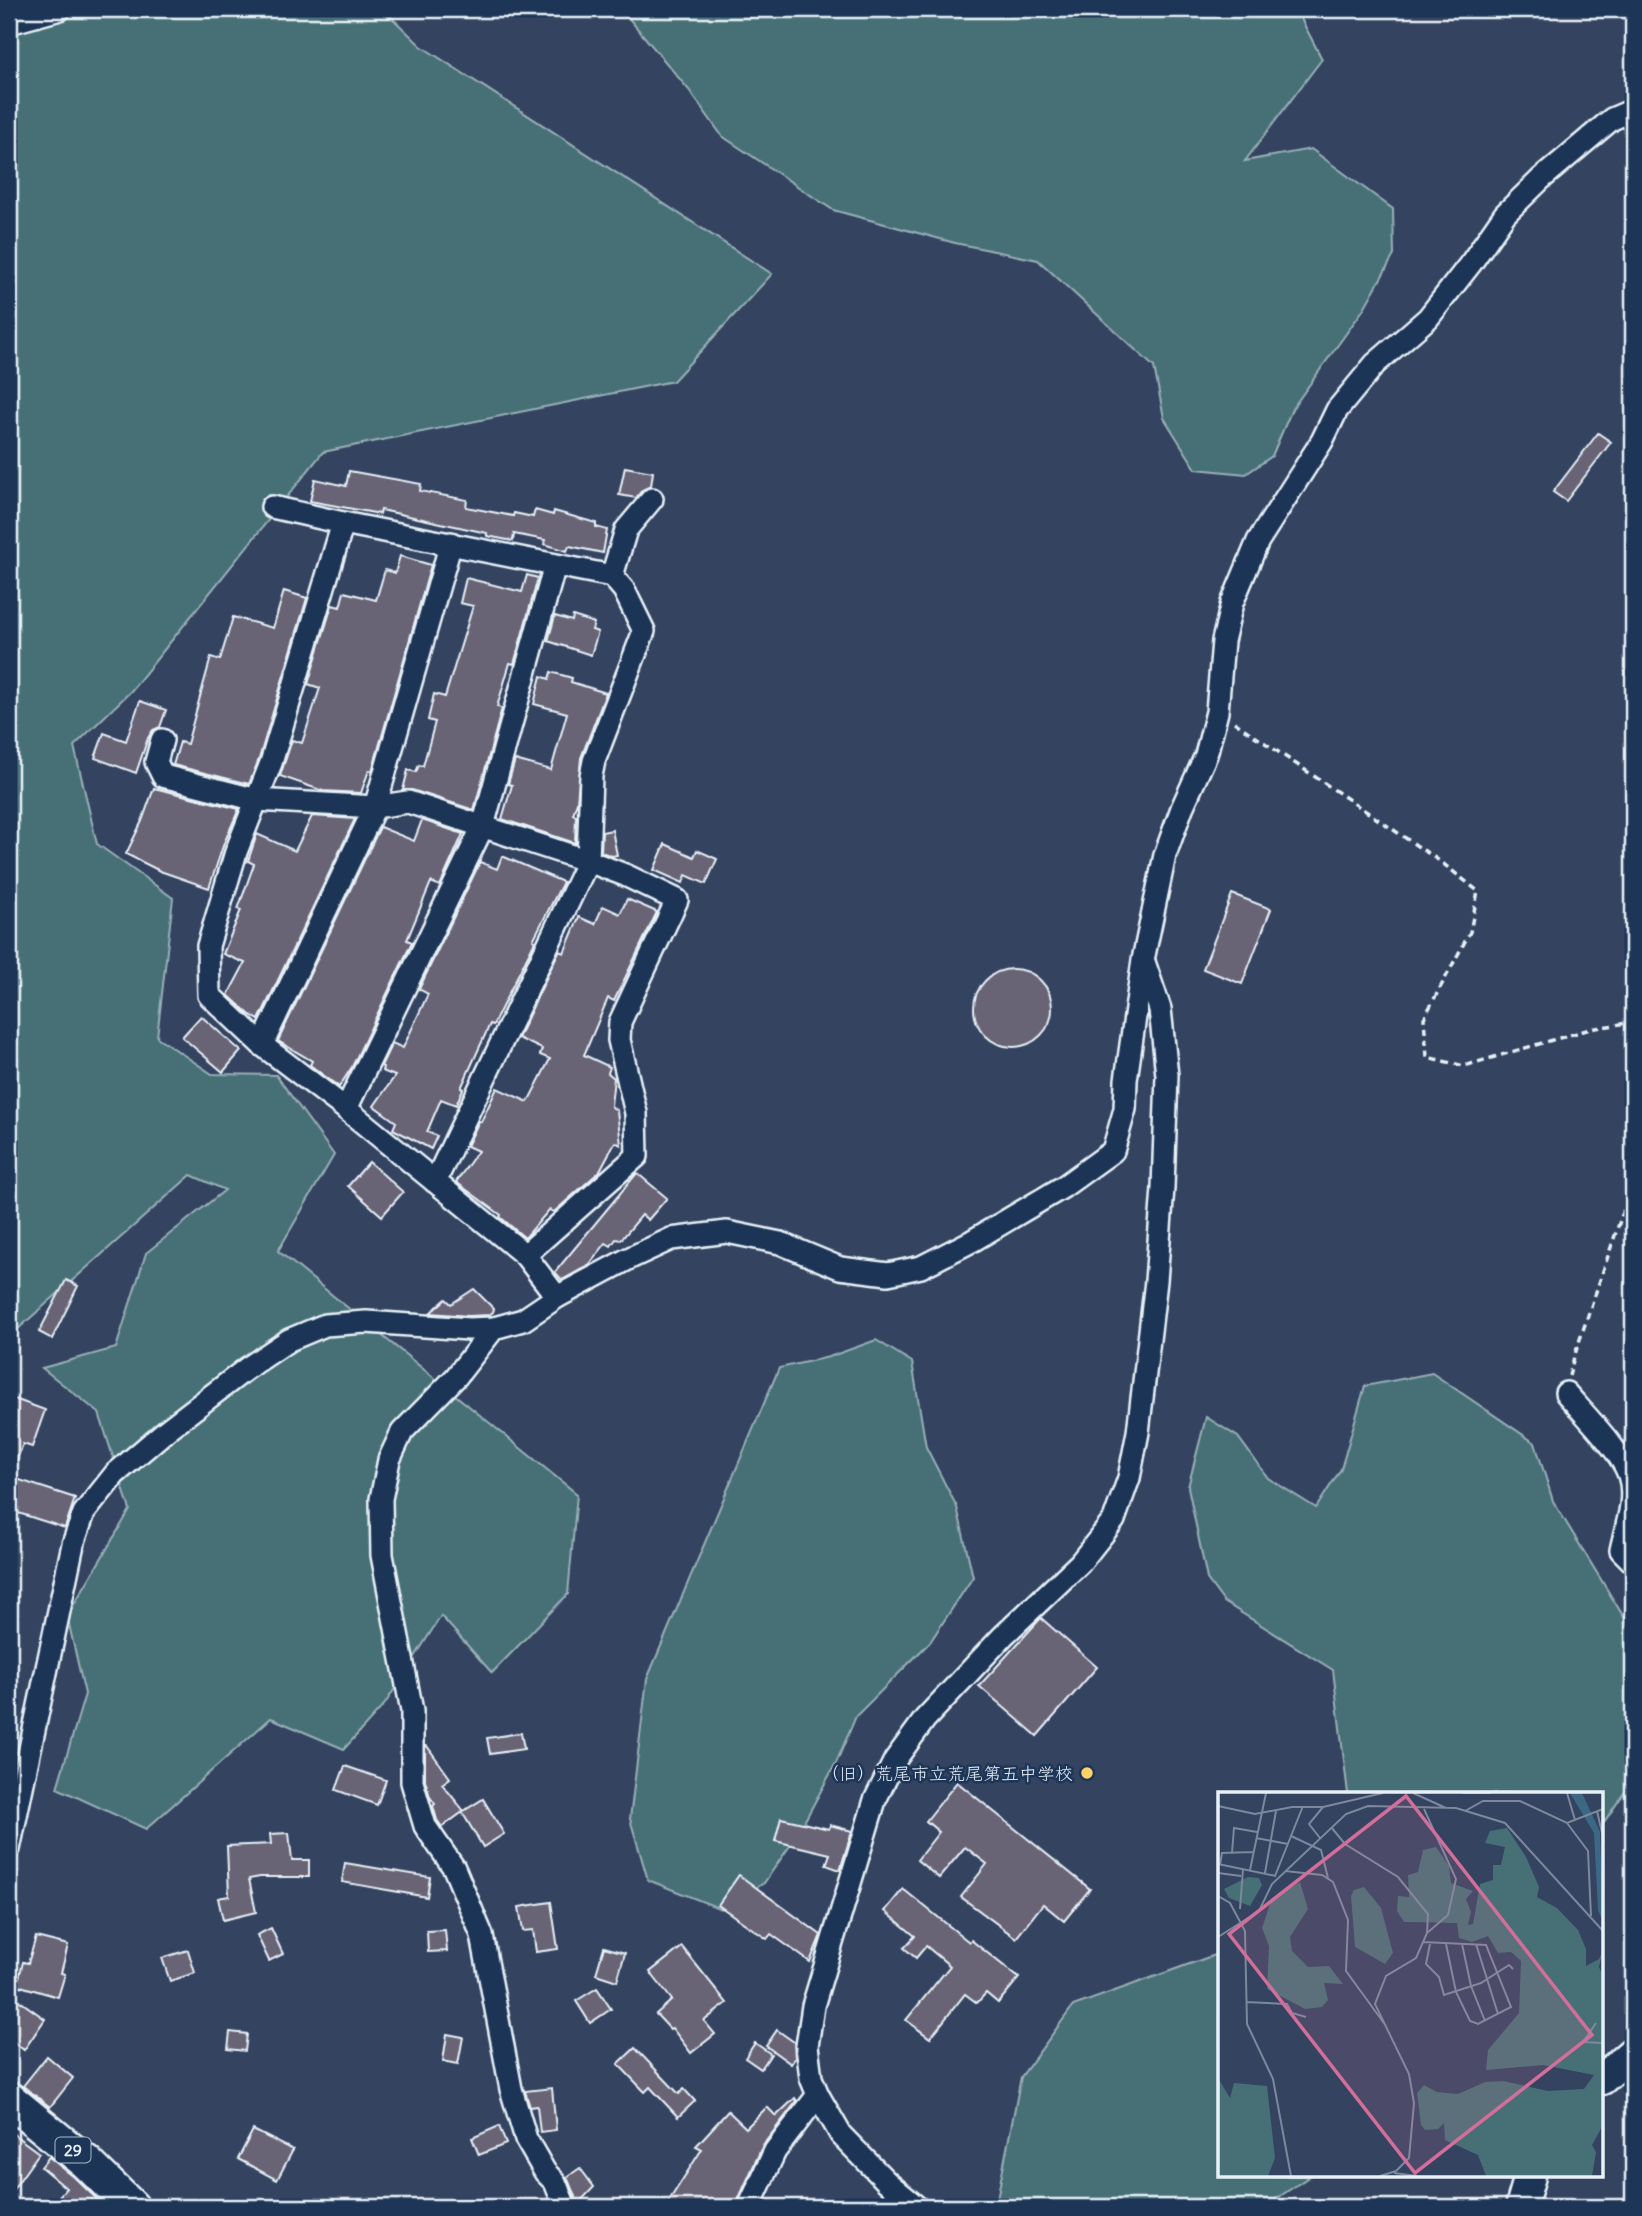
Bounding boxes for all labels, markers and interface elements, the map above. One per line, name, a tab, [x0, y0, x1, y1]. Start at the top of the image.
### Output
place label: （旧）荒尾市立荒尾第五中学校	[821, 1762, 1073, 1785]
marker: （旧）荒尾市立荒尾第五中学校	[1079, 1765, 1095, 1781]
inset map	[1218, 1792, 1604, 2178]
road number: 29	[56, 2138, 90, 2162]

